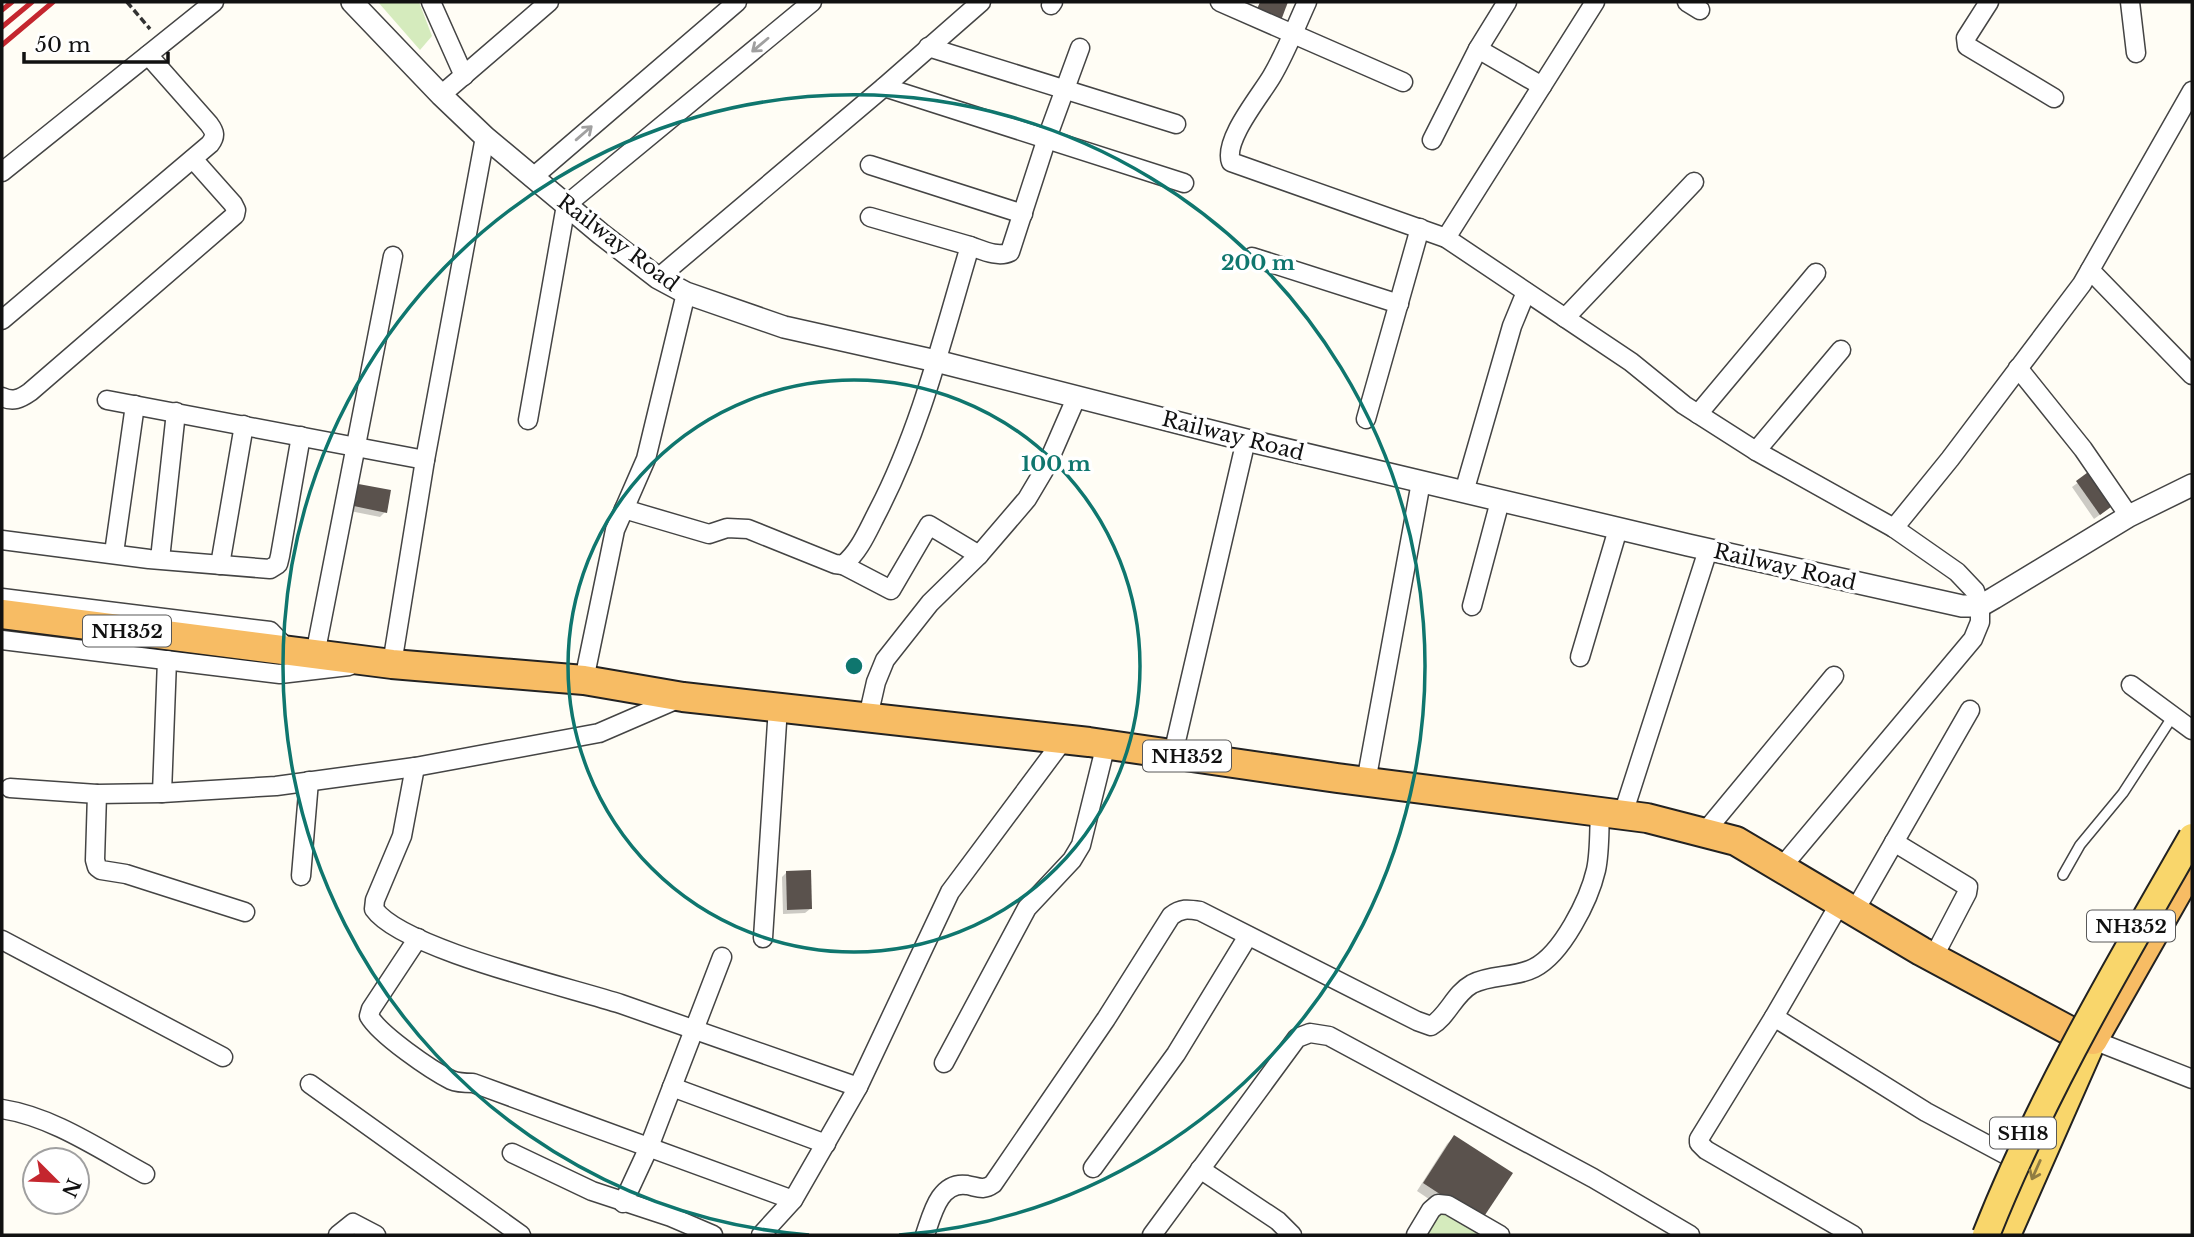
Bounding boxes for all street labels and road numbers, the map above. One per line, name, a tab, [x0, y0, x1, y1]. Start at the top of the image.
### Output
street label: Railway Road	[552, 189, 684, 297]
street label: Railway Road	[1159, 406, 1307, 466]
street label: Railway Road	[1711, 538, 1859, 596]
road number: NH352	[83, 616, 171, 646]
road number: NH352	[1143, 740, 1231, 772]
road number: NH352	[2087, 910, 2175, 942]
road number: SH18	[1990, 1118, 2056, 1148]

